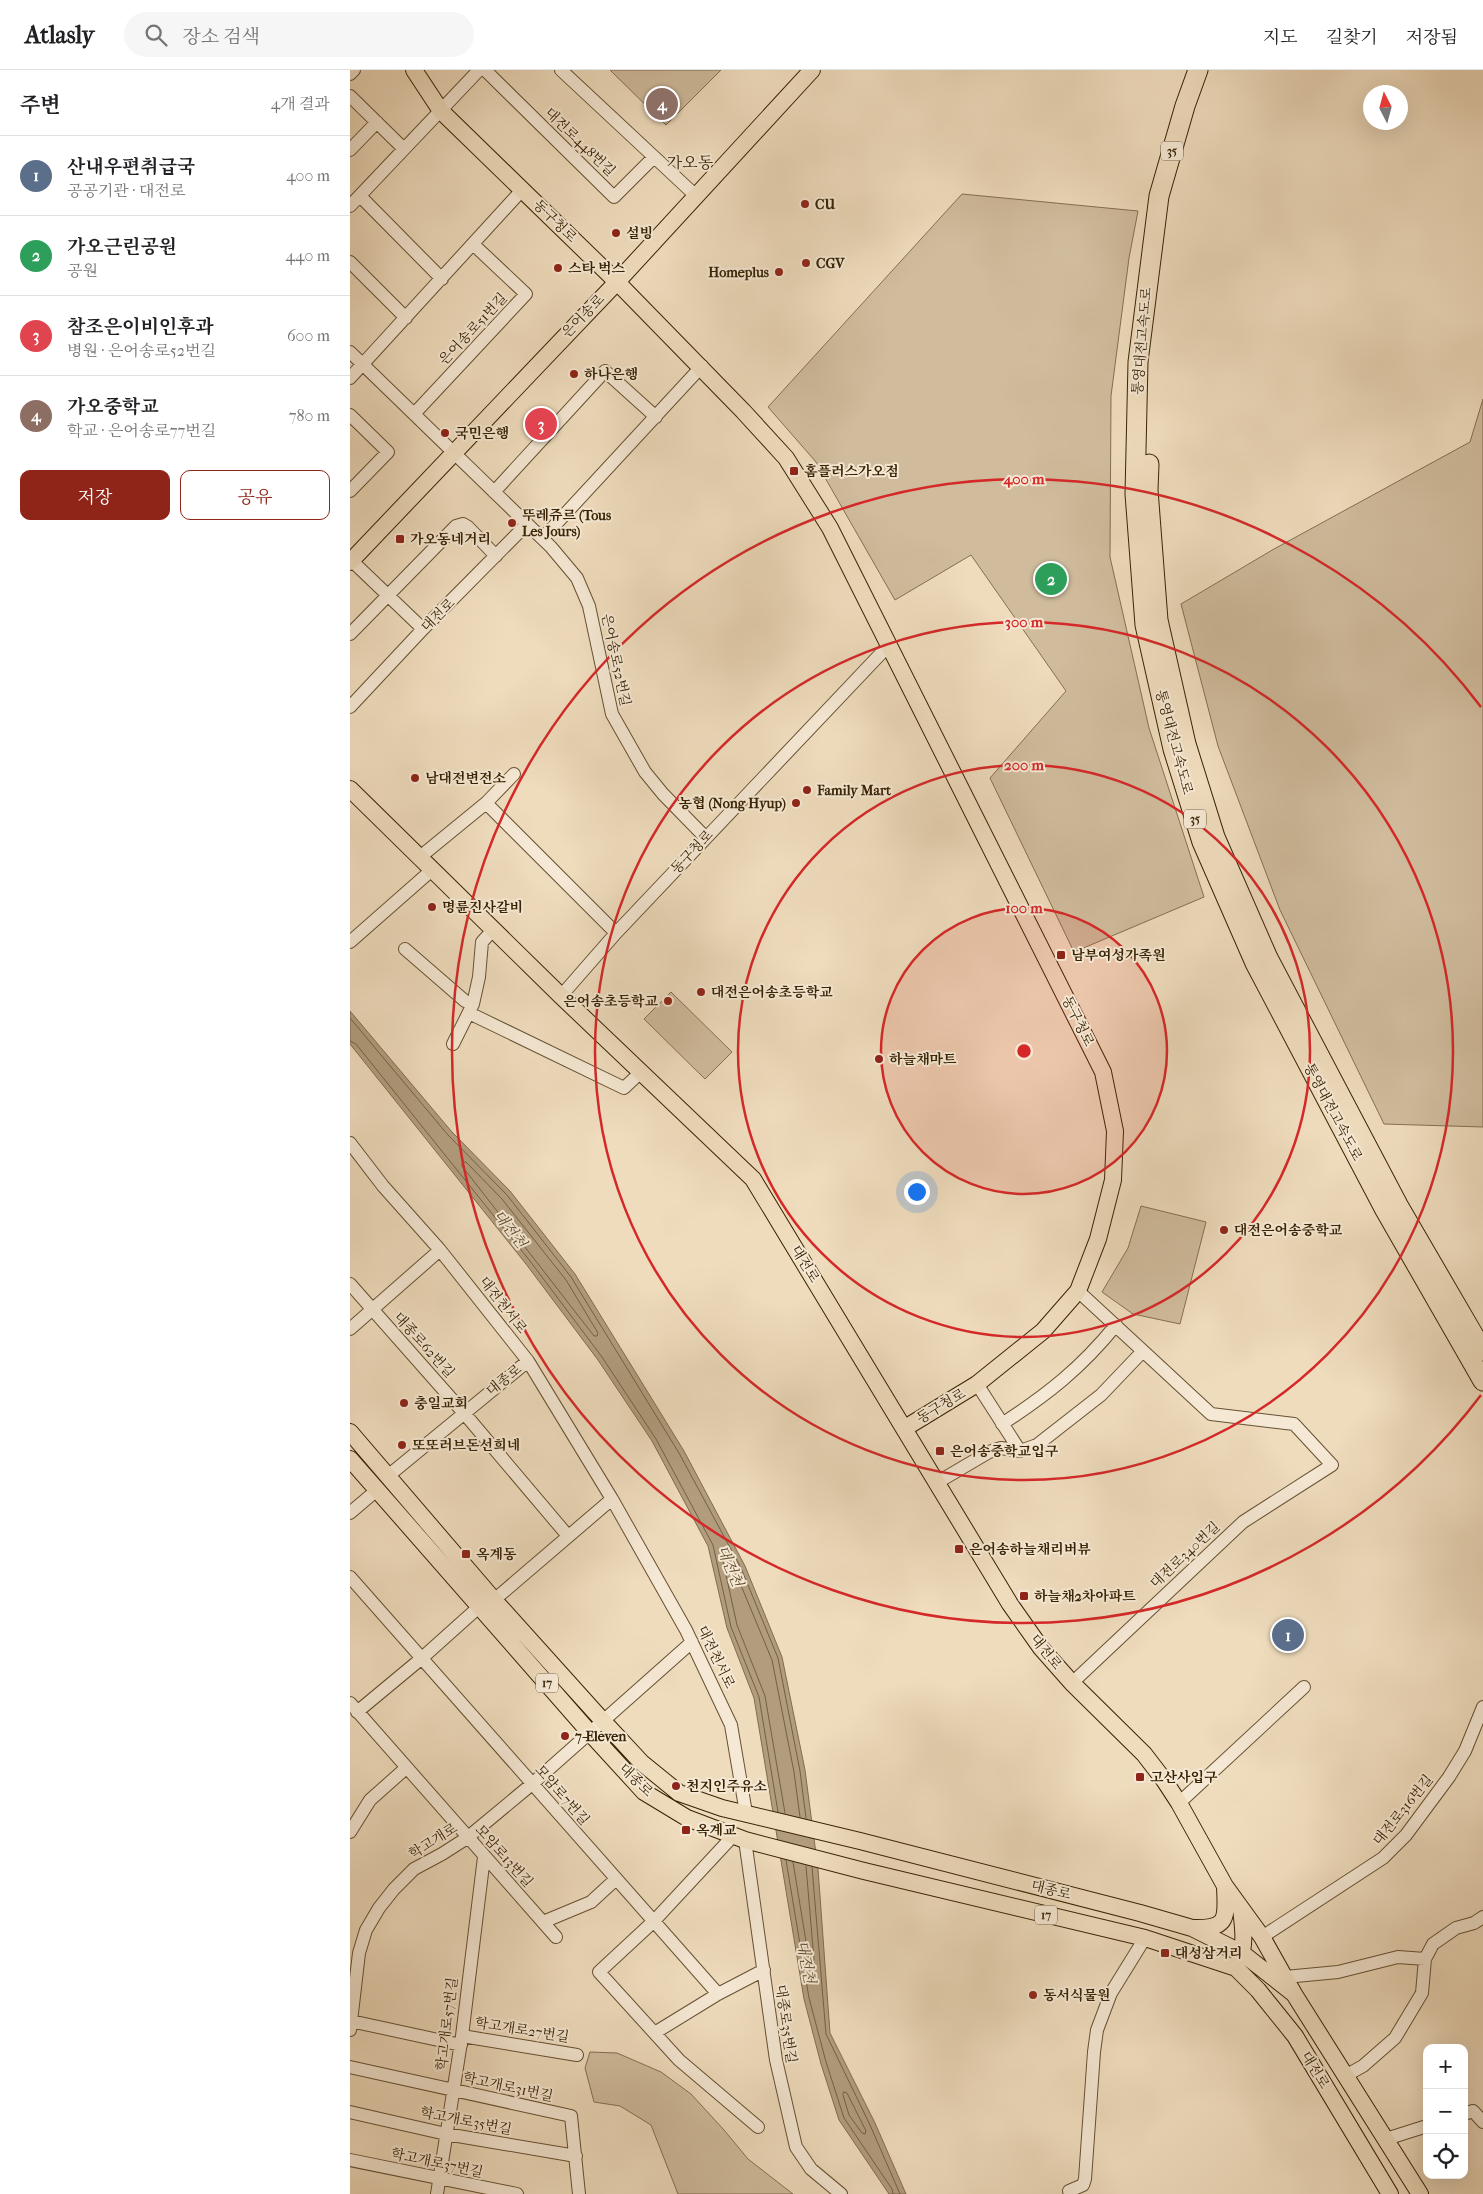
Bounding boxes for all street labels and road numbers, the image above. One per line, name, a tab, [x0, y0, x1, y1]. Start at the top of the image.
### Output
street label: 대전로448번길	[541, 104, 619, 180]
road number: 35	[1161, 142, 1183, 160]
street label: 동구청로	[530, 196, 581, 246]
street label: 통영대전고속도로	[1129, 286, 1155, 396]
street label: 은어송로51번길	[435, 289, 511, 369]
street label: 은어송로	[558, 290, 608, 341]
street label: 대전로	[418, 594, 459, 635]
street label: 은어송로52번길	[598, 612, 634, 708]
street label: 통영대전고속도로	[1152, 688, 1196, 797]
road number: 35	[1184, 810, 1206, 829]
street label: 동구청로	[667, 826, 717, 878]
street label: 동구청로	[1059, 993, 1098, 1049]
street label: 통영대전고속도로	[1300, 1060, 1366, 1164]
street label: 대전로	[787, 1242, 823, 1286]
street label: 대전천서로	[475, 1273, 531, 1337]
street label: 대종로62번길	[390, 1309, 458, 1381]
street label: 대종로	[483, 1360, 525, 1399]
street label: 동구청로	[913, 1385, 969, 1427]
street label: 대전로340번길	[1147, 1518, 1223, 1592]
street label: 대전천서로	[694, 1623, 739, 1692]
street label: 대전로	[1027, 1631, 1066, 1673]
road number: 17	[536, 1674, 558, 1692]
street label: 대종로	[616, 1760, 657, 1801]
street label: 모암로7번길	[531, 1761, 593, 1829]
street label: 대전로316번길	[1369, 1771, 1437, 1849]
street label: 학고개로	[406, 1819, 461, 1863]
street label: 모암로13번길	[471, 1821, 537, 1891]
street label: 대종로	[1029, 1877, 1073, 1903]
road number: 17	[1035, 1906, 1057, 1924]
street label: 학고개로57번길	[433, 1976, 461, 2072]
street label: 대종로35번길	[772, 1983, 800, 2065]
street label: 학고개로27번길	[474, 2014, 570, 2046]
street label: 대전로	[1297, 2048, 1333, 2092]
street label: 학고개로31번길	[461, 2069, 555, 2105]
street label: 학고개로35번길	[419, 2104, 513, 2138]
street label: 학고개로37번길	[389, 2145, 485, 2181]

